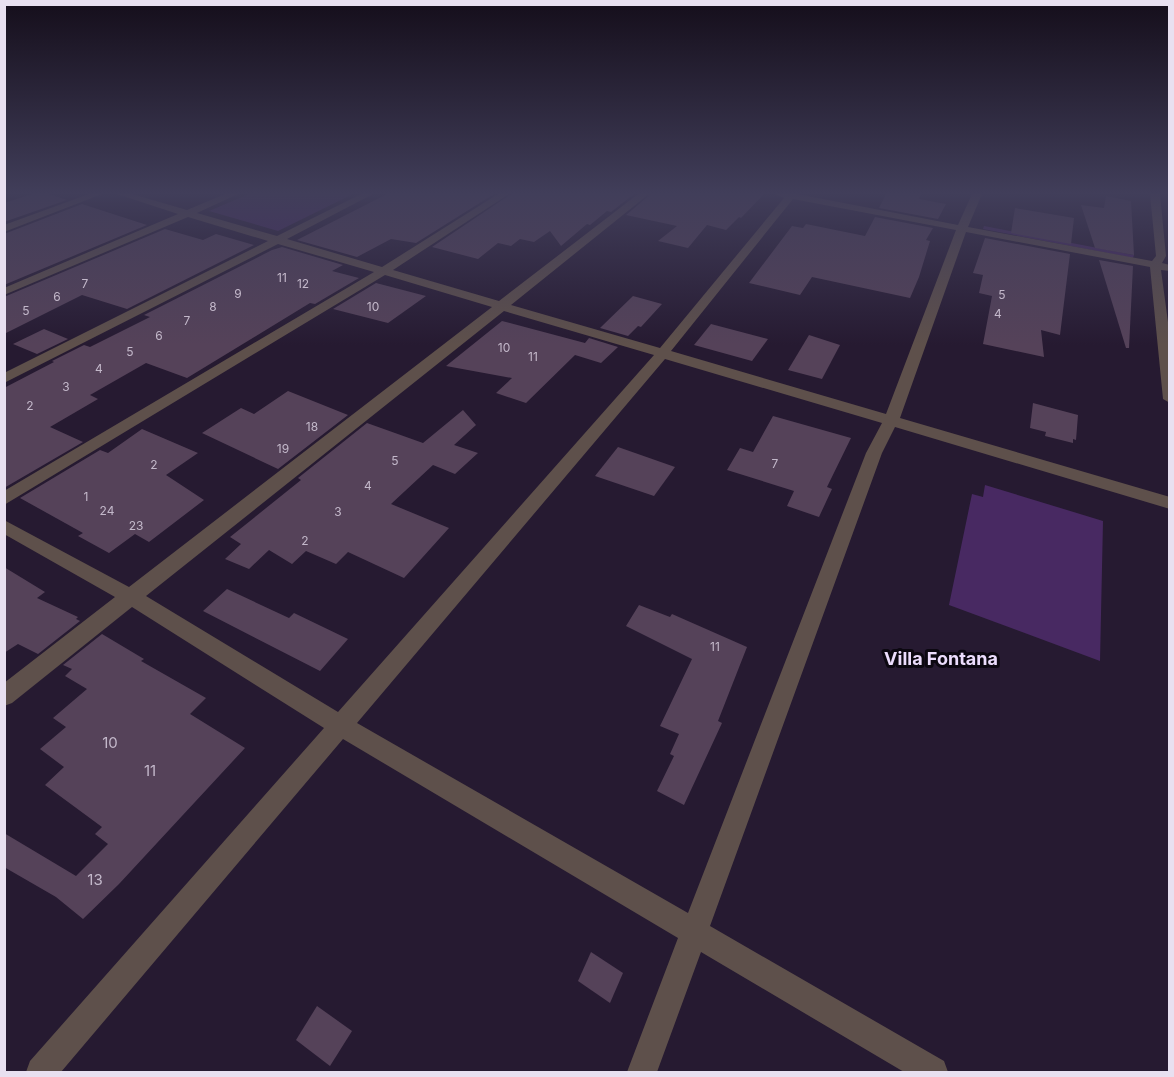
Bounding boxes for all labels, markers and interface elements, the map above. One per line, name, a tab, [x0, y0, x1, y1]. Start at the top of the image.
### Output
house number: 11	[277, 270, 287, 285]
house number: 7	[82, 276, 89, 291]
house number: 12	[297, 276, 309, 291]
house number: 9	[234, 286, 242, 301]
house number: 5	[998, 287, 1006, 302]
house number: 6	[53, 289, 61, 304]
house number: 8	[209, 299, 217, 314]
house number: 10	[367, 299, 379, 314]
house number: 5	[22, 303, 30, 318]
house number: 4	[994, 306, 1002, 321]
house number: 7	[184, 313, 191, 328]
house number: 6	[155, 328, 163, 343]
house number: 10	[498, 340, 510, 355]
house number: 5	[126, 344, 134, 359]
house number: 11	[528, 349, 538, 364]
house number: 4	[95, 361, 103, 376]
house number: 3	[62, 379, 70, 394]
house number: 2	[26, 398, 34, 413]
house number: 18	[306, 419, 318, 434]
house number: 19	[277, 441, 289, 456]
house number: 5	[391, 453, 399, 468]
house number: 7	[772, 456, 779, 471]
house number: 2	[150, 457, 158, 472]
house number: 4	[364, 478, 372, 493]
house number: 1	[84, 489, 88, 504]
house number: 24	[100, 503, 115, 518]
house number: 3	[334, 504, 342, 519]
house number: 23	[129, 518, 143, 533]
house number: 2	[301, 533, 309, 548]
house number: 11	[710, 639, 720, 654]
district label: Villa Fontana	[884, 648, 998, 669]
house number: 10	[102, 733, 118, 752]
house number: 11	[144, 761, 156, 780]
house number: 13	[87, 870, 103, 889]

